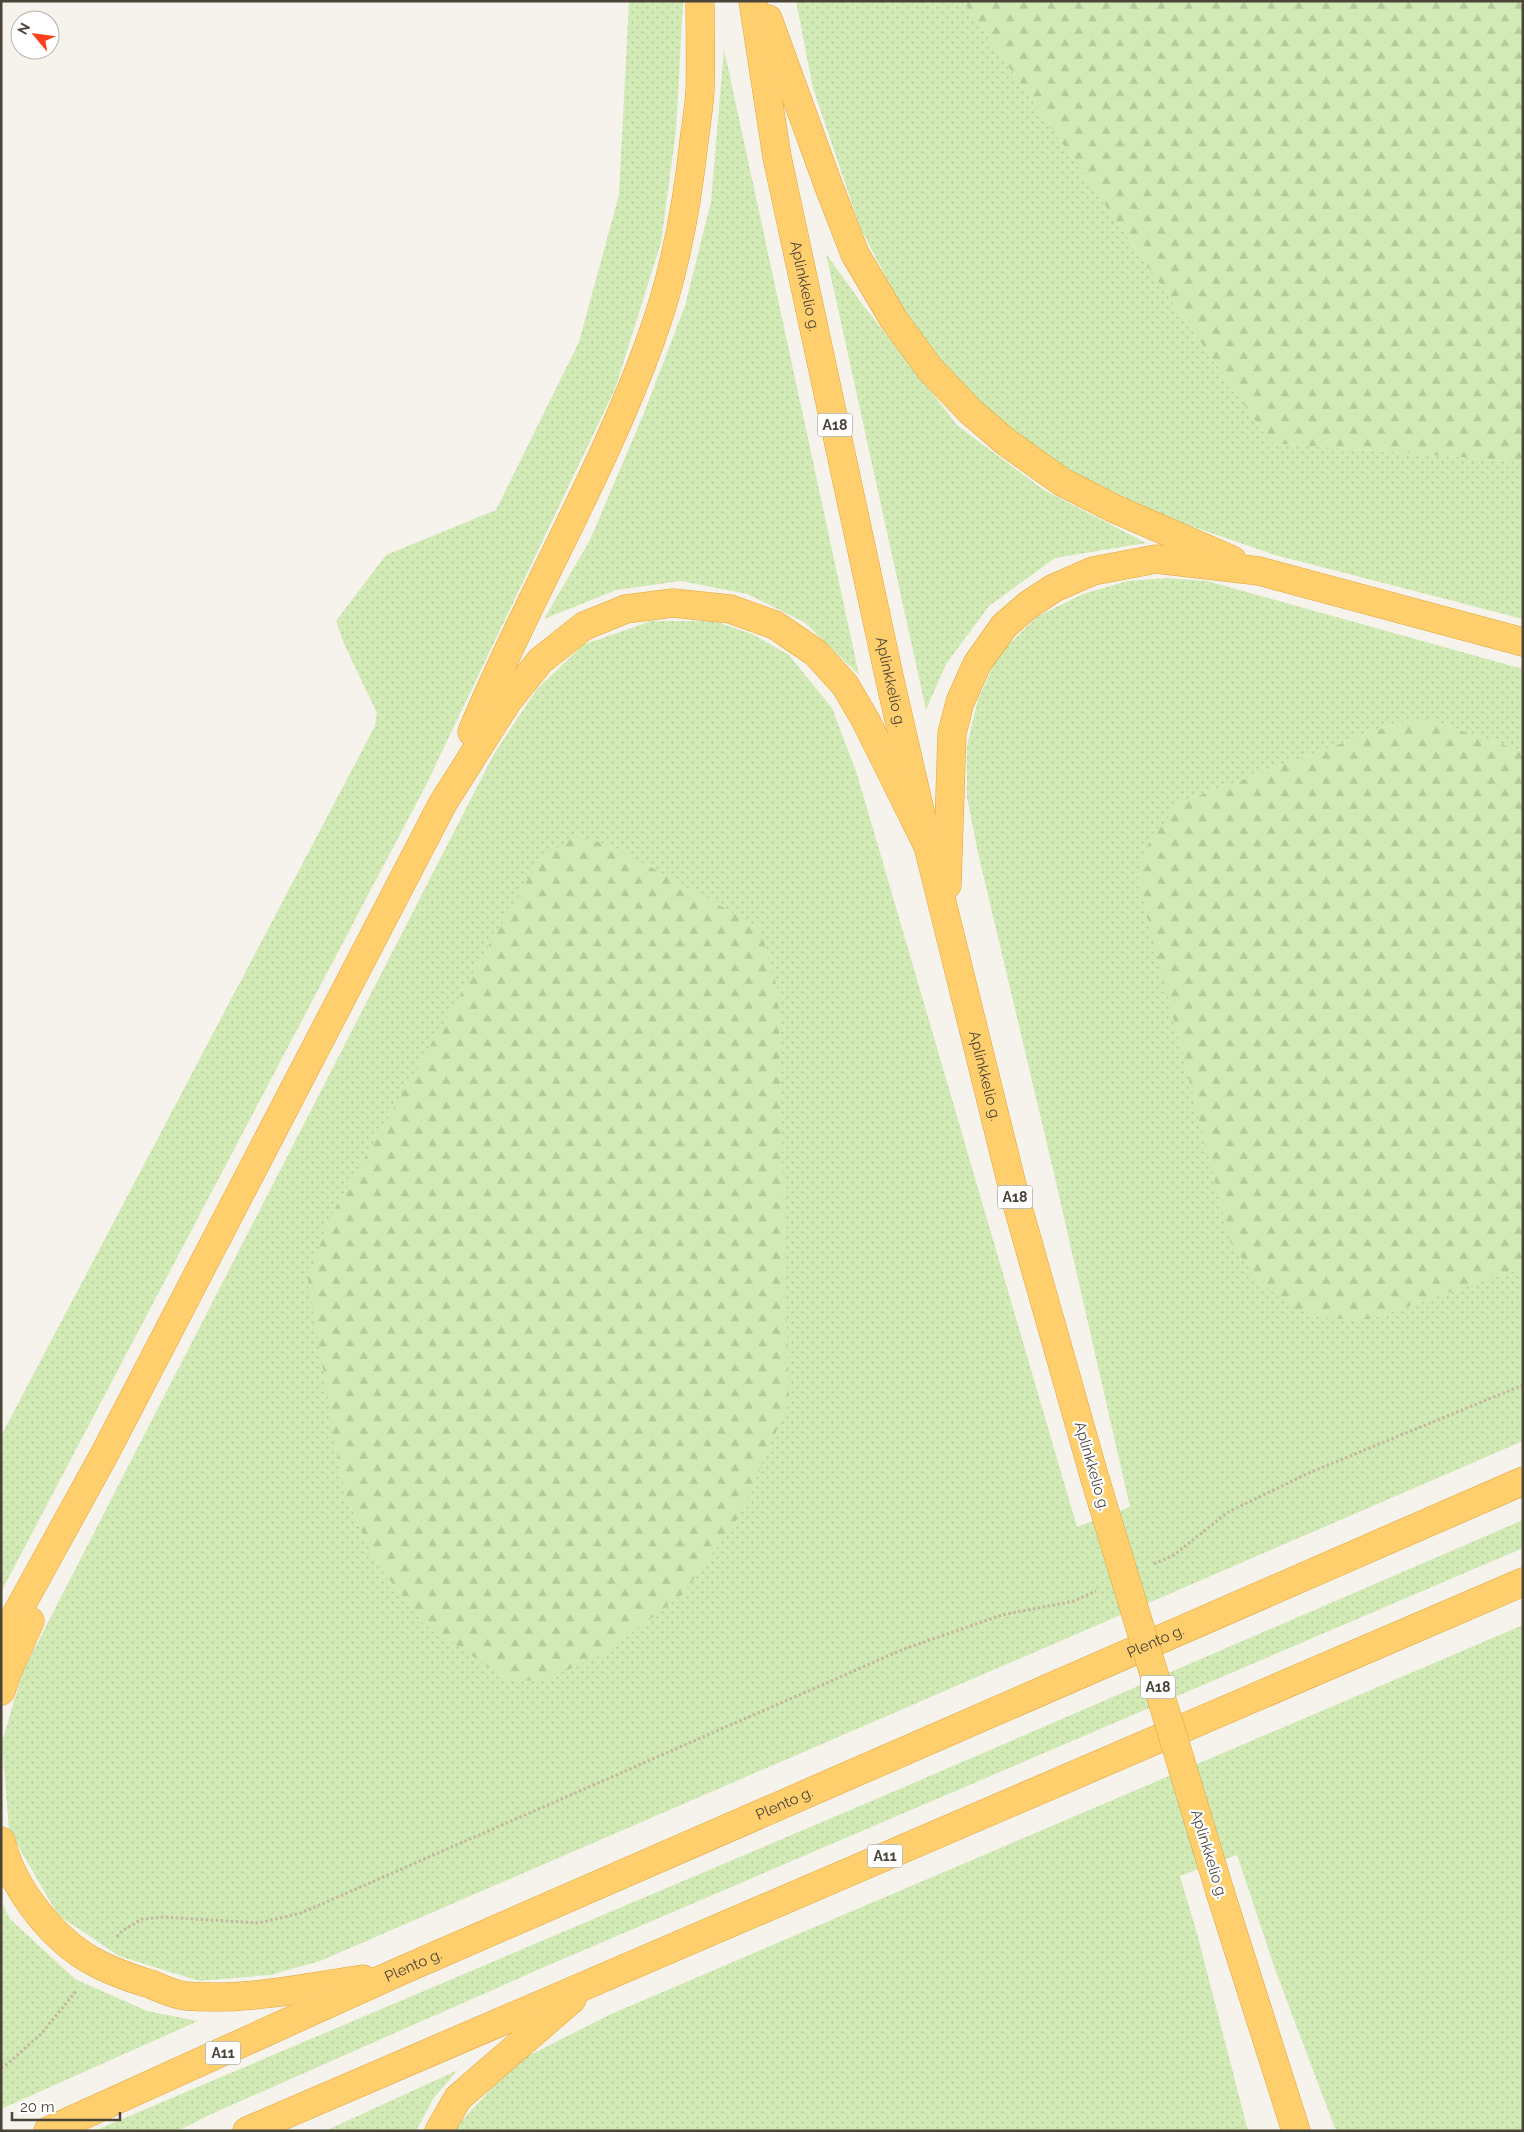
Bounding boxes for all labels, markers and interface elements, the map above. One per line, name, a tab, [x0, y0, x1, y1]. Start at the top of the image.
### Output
north arrow	[10, 10, 60, 60]
text: N	[14, 20, 33, 37]
street label: Aplinkkelio g.	[786, 239, 823, 333]
road number: A18	[818, 414, 852, 436]
street label: Aplinkkelio g.	[872, 635, 909, 729]
street label: Aplinkkelio g.	[965, 1029, 1005, 1123]
road number: A18	[998, 1186, 1032, 1208]
street label: Aplinkkelio g.	[1071, 1419, 1113, 1513]
street label: Plento g.	[1124, 1621, 1187, 1662]
road number: A18	[1140, 1675, 1176, 1698]
street label: Plento g.	[753, 1783, 816, 1824]
street label: Aplinkkelio g.	[1187, 1807, 1231, 1901]
road number: A11	[868, 1844, 902, 1868]
street label: Plento g.	[382, 1945, 445, 1986]
road number: A11	[206, 2042, 240, 2064]
scale bar	[12, 2090, 120, 2122]
text: 20 m	[20, 2098, 55, 2116]

